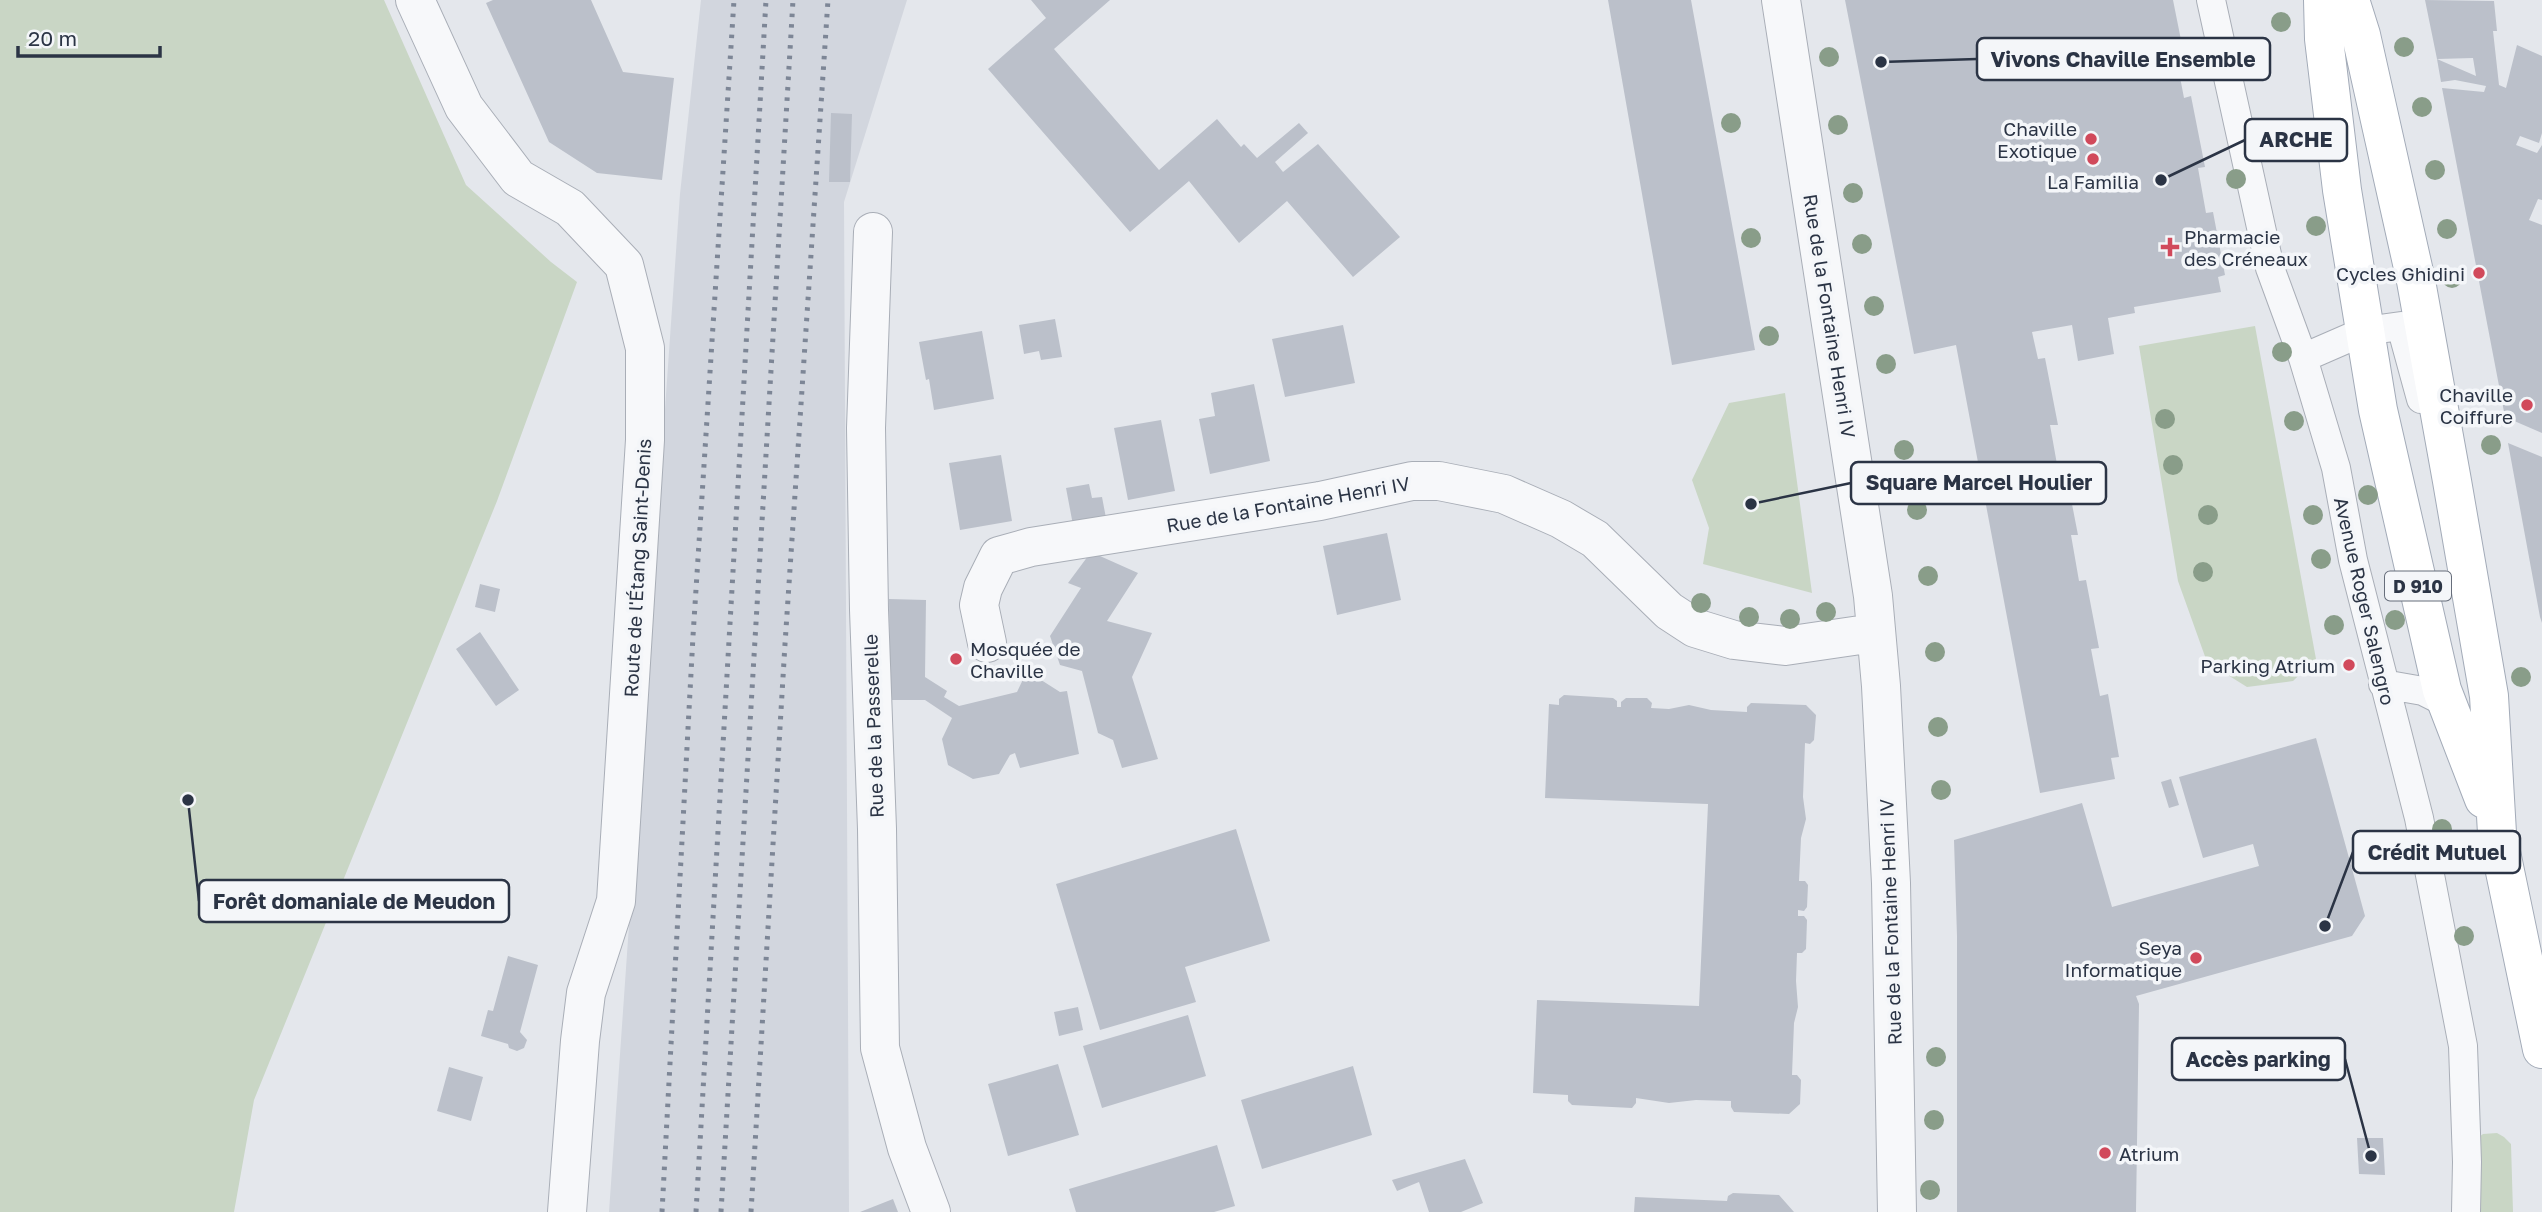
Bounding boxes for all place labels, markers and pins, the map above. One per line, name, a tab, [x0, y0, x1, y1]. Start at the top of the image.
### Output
callout: Vivons Chaville Ensemble	[1977, 38, 2270, 80]
place label: Chaville Exotique	[1997, 117, 2077, 162]
callout: ARCHE	[2245, 119, 2347, 161]
marker: Chaville Exotique	[2083, 131, 2099, 147]
marker: La Familia	[2085, 151, 2101, 167]
place label: La Familia	[2047, 170, 2139, 193]
place label: Pharmacie des Créneaux	[2184, 225, 2308, 270]
marker: Pharmacie des Créneaux	[2162, 239, 2178, 255]
place label: Cycles Ghidini	[2336, 262, 2465, 285]
marker: Cycles Ghidini	[2471, 265, 2487, 281]
place label: Chaville Coiffure	[2439, 383, 2513, 428]
marker: Chaville Coiffure	[2519, 397, 2535, 413]
callout: Square Marcel Houlier	[1851, 462, 2106, 504]
place label: Mosquée de Chaville	[970, 637, 1081, 682]
marker: Mosquée de Chaville	[948, 651, 964, 667]
place label: Parking Atrium	[2200, 654, 2335, 677]
marker: Parking Atrium	[2341, 657, 2357, 673]
callout: Crédit Mutuel	[2353, 831, 2520, 873]
callout: Forêt domaniale de Meudon	[199, 880, 509, 922]
place label: Seya Informatique	[2065, 936, 2182, 981]
marker: Seya Informatique	[2188, 950, 2204, 966]
callout: Accès parking	[2172, 1038, 2345, 1080]
place label: Atrium	[2119, 1142, 2179, 1165]
marker: Atrium	[2097, 1145, 2113, 1161]

